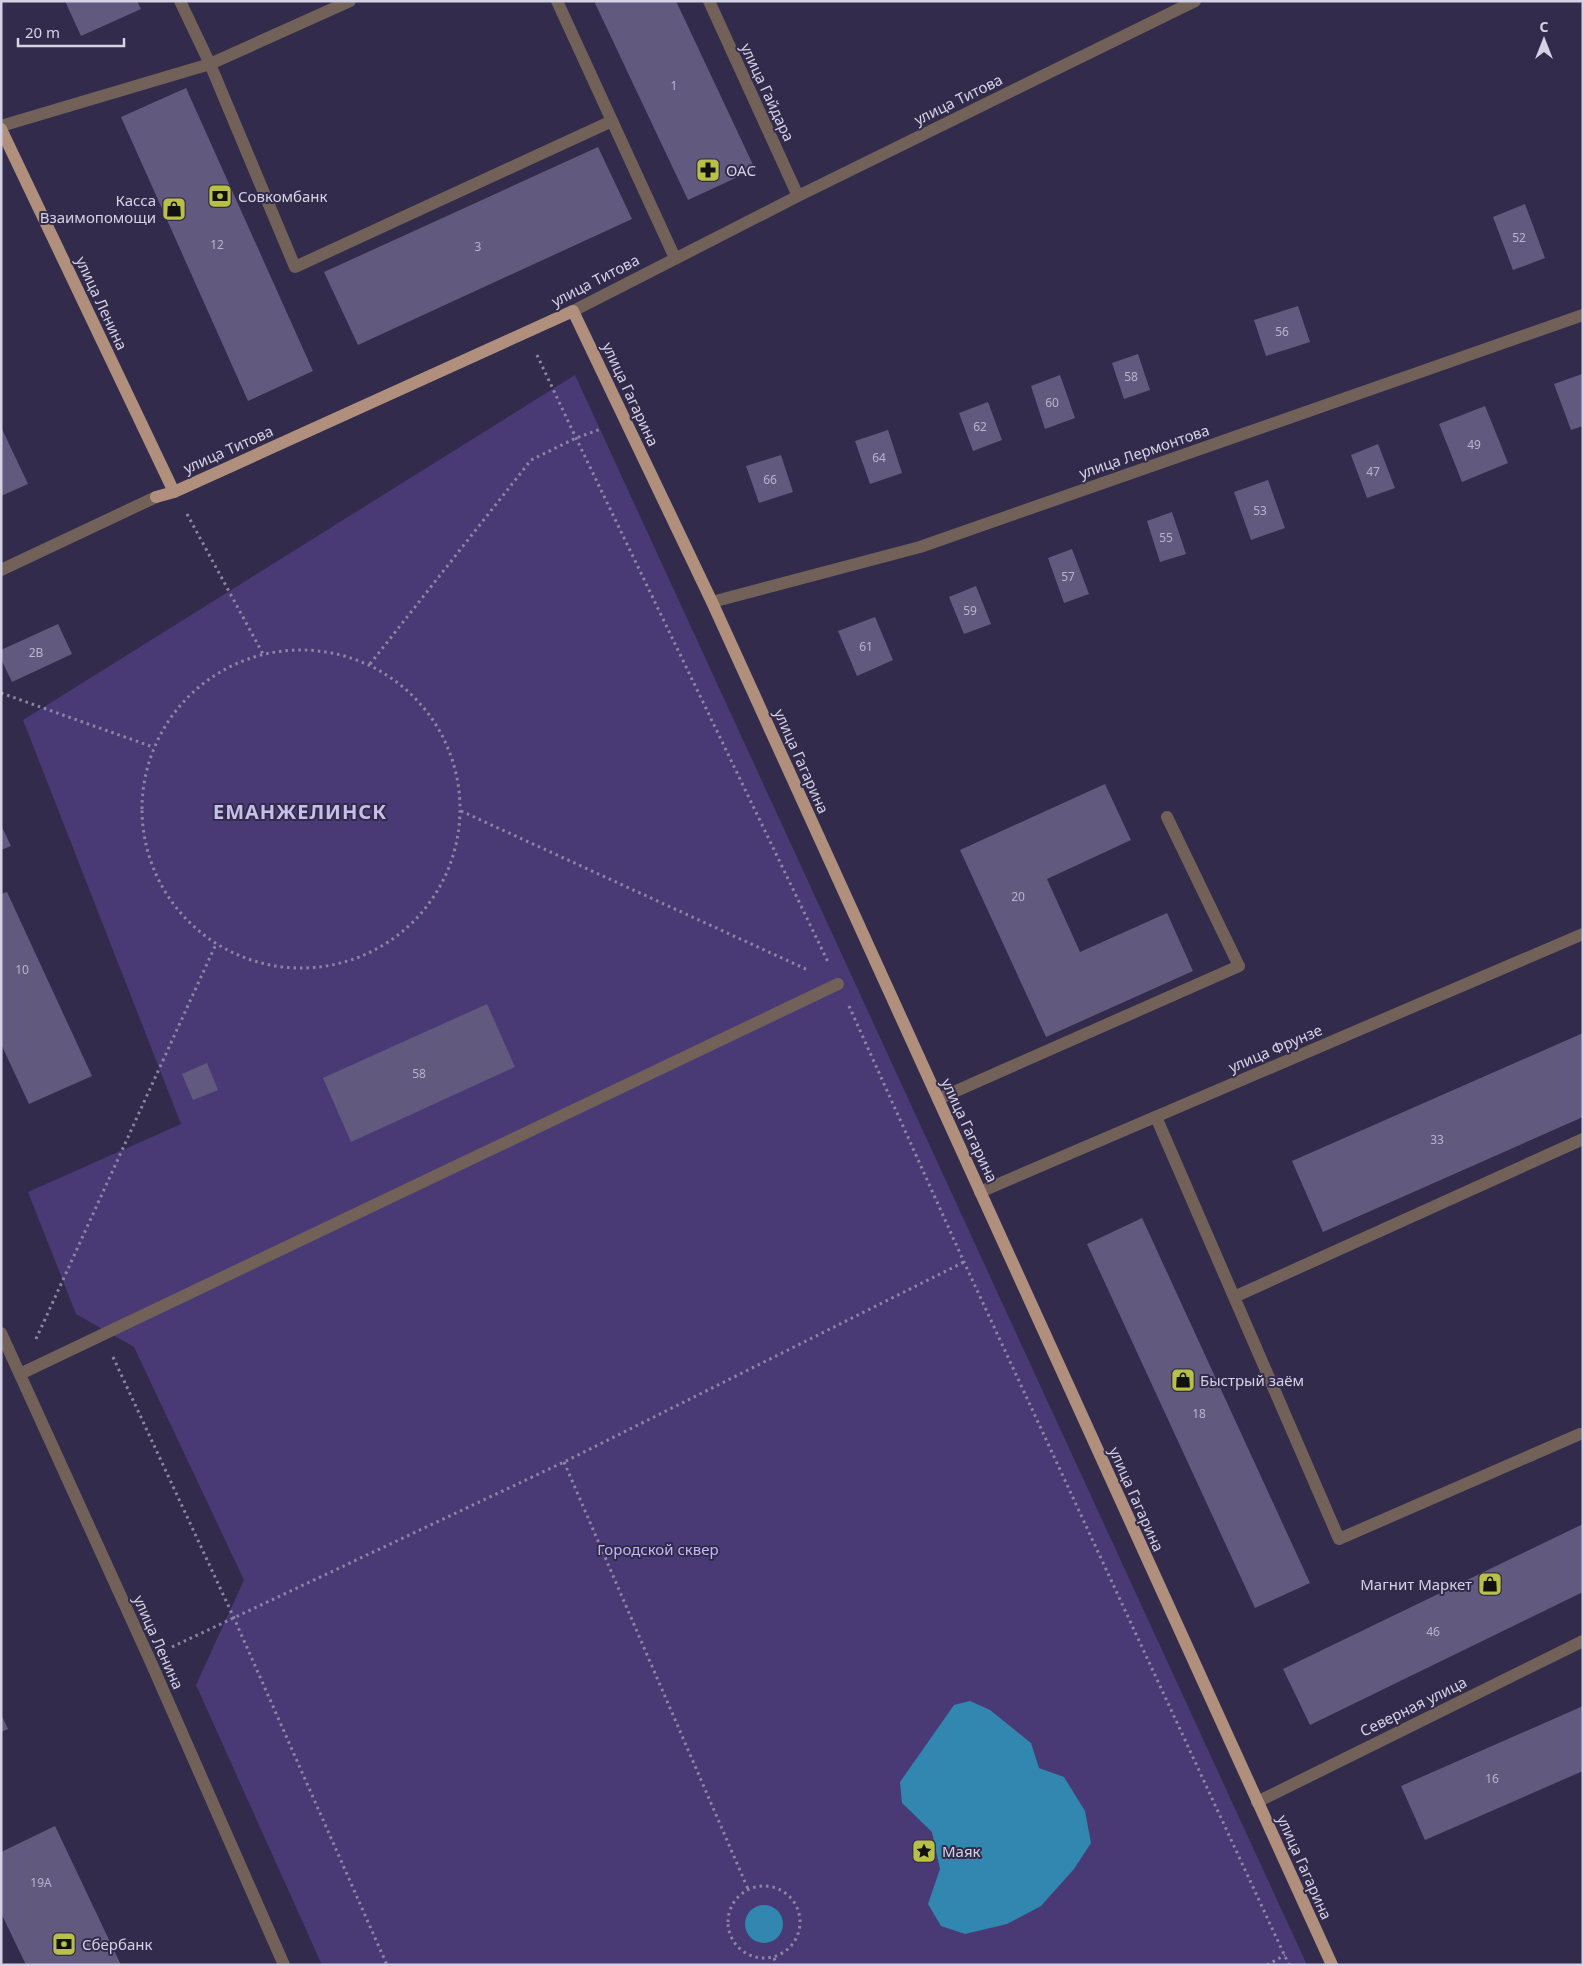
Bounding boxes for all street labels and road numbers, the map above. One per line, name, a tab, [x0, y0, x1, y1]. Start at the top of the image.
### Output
street label: улица Гайдара	[737, 40, 799, 144]
street label: улица Титова	[910, 69, 1006, 129]
street label: улица Титова	[548, 249, 642, 311]
street label: улица Ленина	[72, 253, 132, 353]
street label: улица Гагарина	[598, 339, 664, 449]
street label: улица Лермонтова	[1076, 419, 1212, 483]
street label: улица Титова	[180, 420, 276, 478]
street label: улица Гагарина	[770, 705, 834, 817]
street label: улица Фрунзе	[1225, 1019, 1325, 1077]
street label: улица Гагарина	[937, 1075, 1003, 1185]
street label: улица Гагарина	[1105, 1443, 1169, 1555]
street label: улица Ленина	[129, 1592, 189, 1692]
street label: Северная улица	[1356, 1672, 1470, 1740]
street label: улица Гагарина	[1273, 1811, 1337, 1923]

